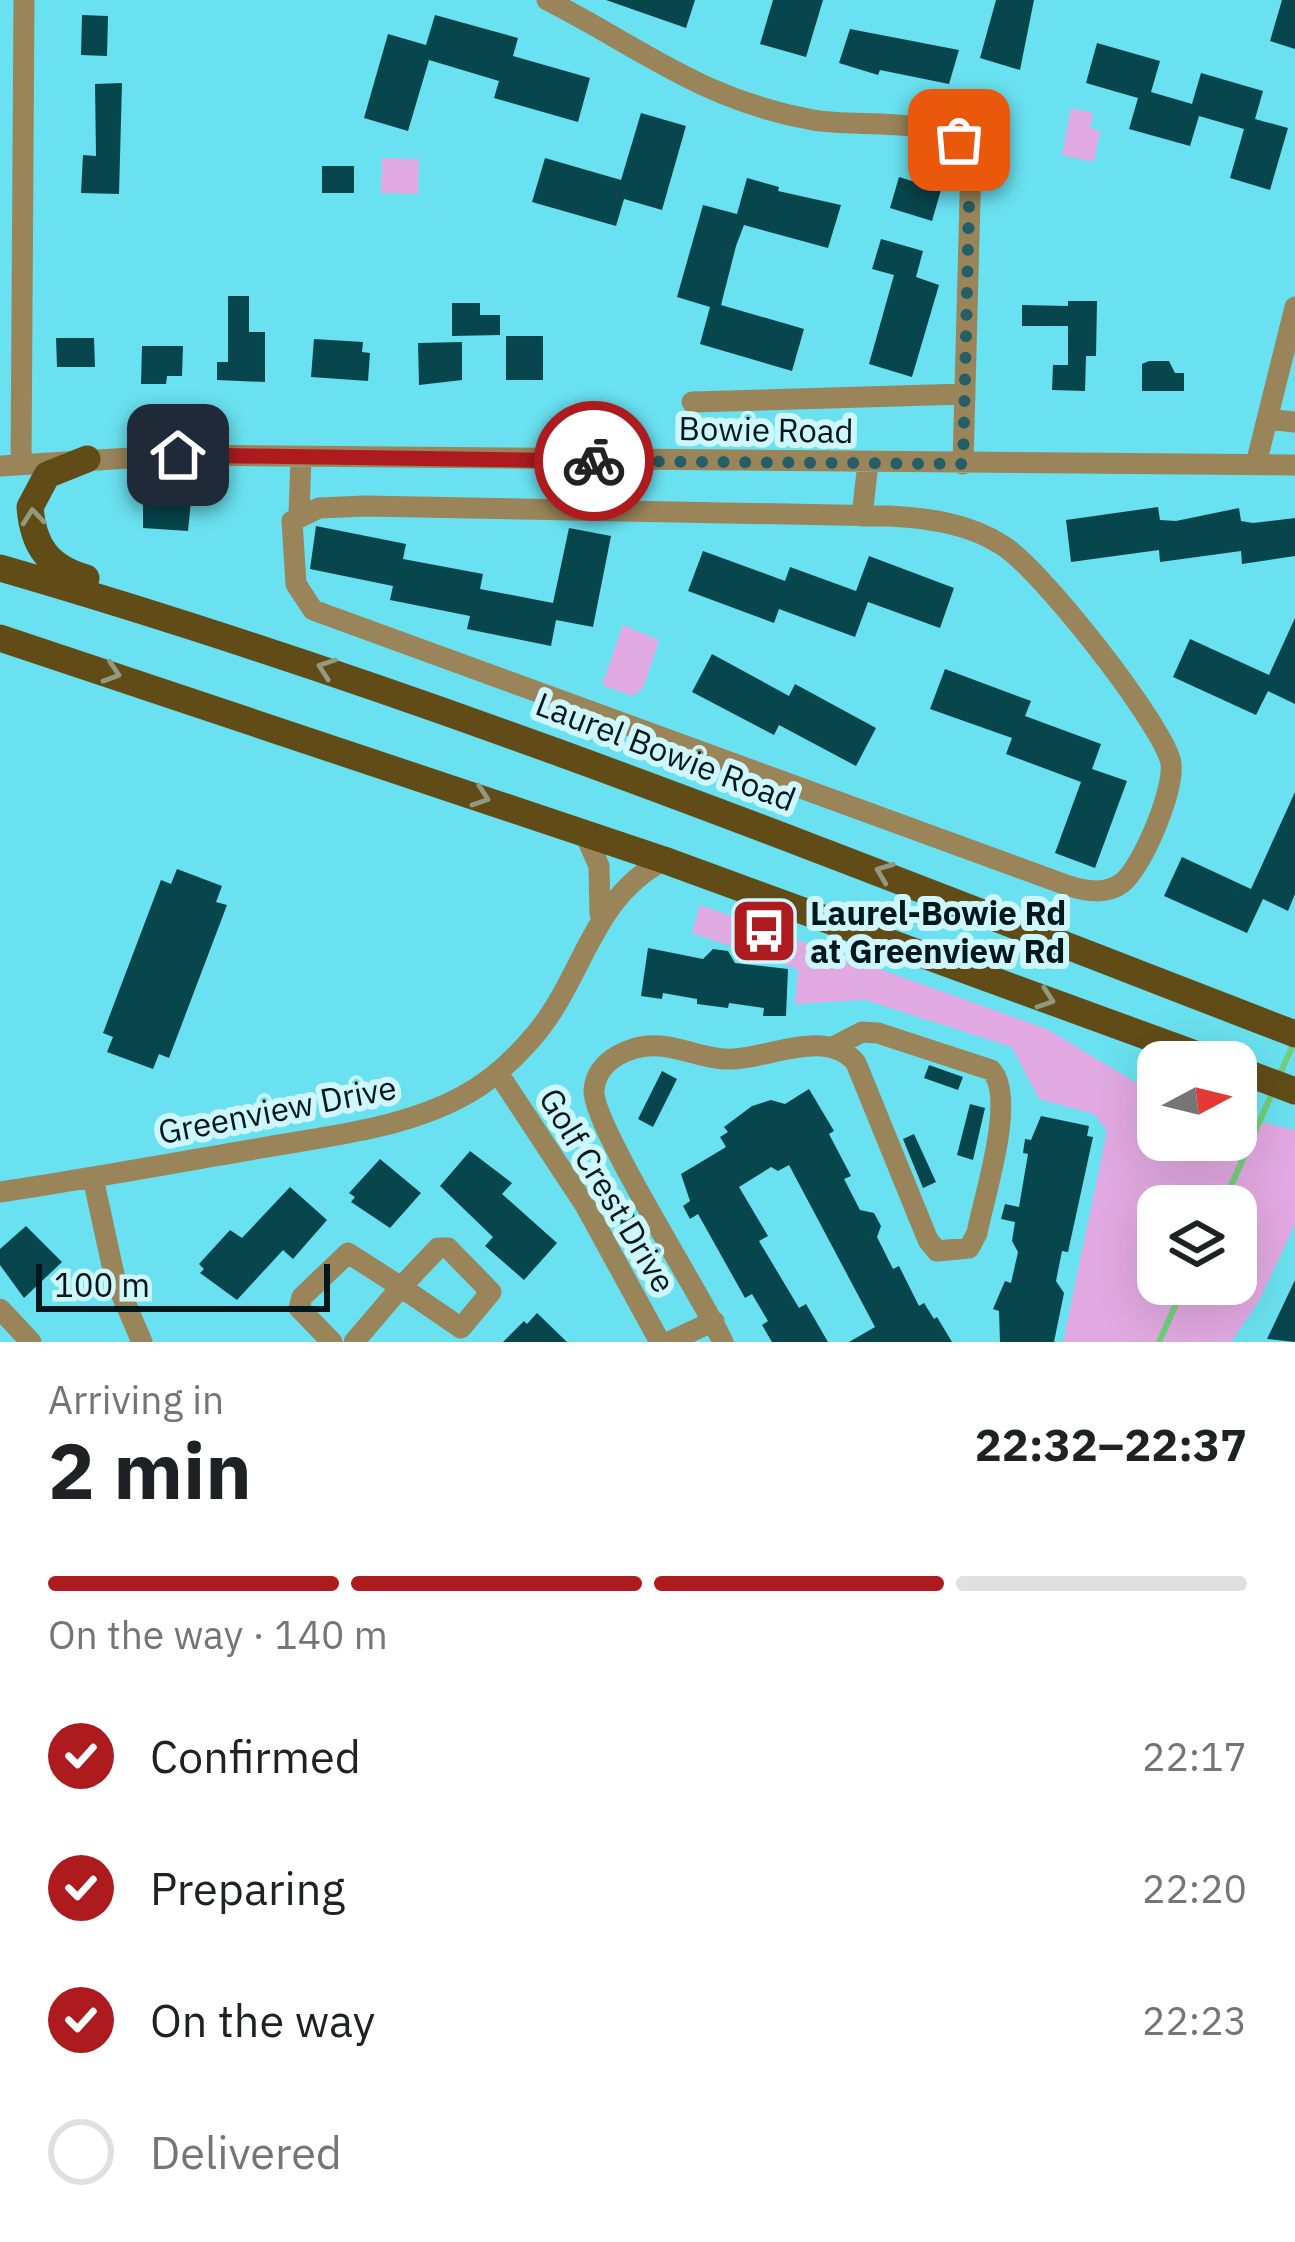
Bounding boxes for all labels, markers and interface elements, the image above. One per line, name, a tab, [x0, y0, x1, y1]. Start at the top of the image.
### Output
pin	[908, 89, 1010, 191]
icon: bag	[926, 107, 992, 173]
courier	[534, 401, 654, 521]
pin	[127, 404, 229, 506]
street label: Bowie Road	[678, 406, 854, 452]
icon: home	[145, 422, 211, 488]
icon: bike	[561, 428, 627, 494]
one-way arrow	[21, 508, 47, 527]
one-way arrow	[316, 658, 337, 682]
one-way arrow	[101, 659, 122, 684]
street label: Laurel Bowie Road	[530, 682, 802, 820]
one-way arrow	[470, 783, 491, 808]
one-way arrow	[874, 862, 895, 887]
place label: Laurel-Bowie Rd at Greenview Rd	[810, 891, 1066, 972]
bus stop icon: Laurel-Bowie Rd at Greenview Rd	[729, 896, 799, 966]
one-way arrow	[1035, 985, 1056, 1009]
north arrow	[1137, 1041, 1257, 1161]
map controls	[1137, 1041, 1257, 1305]
street label: Greenview Drive	[154, 1065, 400, 1153]
street label: Golf Crest Drive	[530, 1080, 686, 1300]
button: layers	[1137, 1185, 1257, 1305]
scale bar	[36, 1258, 330, 1311]
text: 100 m	[54, 1263, 150, 1306]
text: Arriving in	[48, 1374, 224, 1425]
text: 22:32–22:37	[975, 1415, 1247, 1473]
text: 2 min	[48, 1419, 252, 1520]
text: On the way · 140 m	[48, 1609, 388, 1660]
icon: check	[48, 1723, 114, 1789]
text: Confirmed	[150, 1727, 361, 1785]
text: 22:17	[1142, 1731, 1247, 1782]
icon: check	[48, 1855, 114, 1921]
text: Preparing	[150, 1859, 345, 1917]
text: 22:20	[1142, 1863, 1247, 1914]
icon: check	[48, 1987, 114, 2053]
text: On the way	[150, 1991, 375, 2049]
text: 22:23	[1142, 1995, 1247, 2046]
text: Delivered	[150, 2123, 342, 2181]

